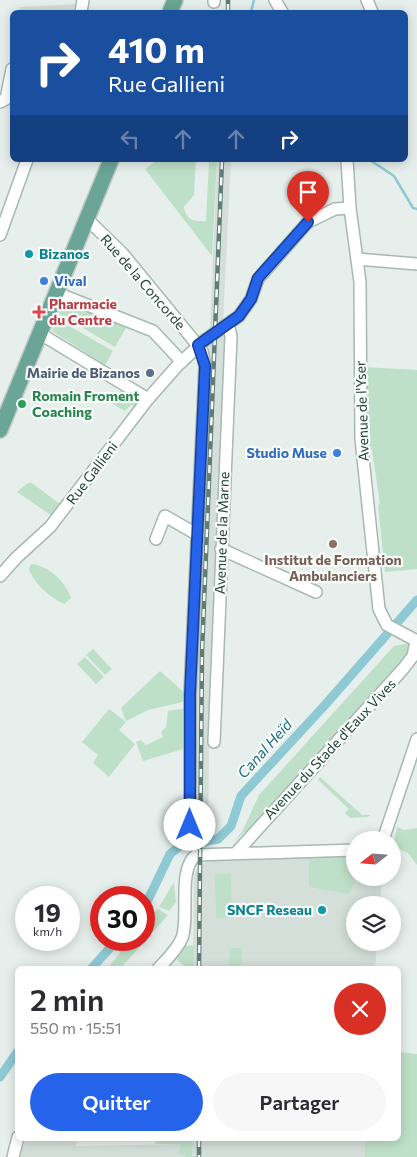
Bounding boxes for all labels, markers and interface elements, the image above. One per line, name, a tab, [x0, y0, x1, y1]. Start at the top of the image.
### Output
text: 410 m	[108, 27, 205, 70]
icon: right	[25, 30, 90, 95]
text: Rue Gallieni	[108, 70, 225, 97]
icon: left	[116, 125, 144, 153]
icon: ahead	[169, 125, 197, 153]
icon: ahead	[222, 125, 250, 153]
icon: right	[275, 125, 303, 153]
pin	[287, 171, 329, 222]
icon: arrive	[294, 178, 322, 206]
street label: Rue de la Concorde	[97, 230, 189, 333]
place label: Bizanos	[39, 245, 90, 262]
marker: Bizanos	[23, 248, 35, 260]
place label: Vival	[54, 272, 87, 289]
marker: Vival	[38, 275, 50, 287]
place label: Pharmacie du Centre	[49, 295, 117, 328]
marker: Pharmacie du Centre	[33, 306, 45, 318]
street label: Avenue de l'Yser	[351, 360, 372, 462]
place label: Mairie de Bizanos	[27, 364, 140, 381]
marker: Mairie de Bizanos	[144, 367, 156, 379]
place label: Romain Froment Coaching	[32, 387, 139, 420]
marker: Romain Froment Coaching	[16, 398, 28, 410]
street label: Rue Gallieni	[62, 438, 121, 508]
place label: Studio Muse	[246, 444, 327, 461]
marker: Studio Muse	[331, 447, 343, 459]
street label: Avenue de la Marne	[211, 471, 232, 595]
marker: Institut de Formation Ambulanciers	[327, 538, 339, 550]
place label: Institut de Formation Ambulanciers	[264, 551, 402, 584]
street label: Avenue du Stade d'Eaux Vives	[260, 675, 399, 822]
water label: Canal Heïd	[233, 714, 296, 781]
position arrow	[163, 798, 215, 850]
north arrow	[346, 831, 401, 886]
map controls	[346, 831, 401, 951]
speed limit sign: 30	[90, 886, 155, 951]
button: layers	[346, 896, 401, 951]
text: 19	[34, 897, 61, 927]
place label: SNCF Reseau	[227, 901, 312, 918]
marker: SNCF Reseau	[316, 904, 328, 916]
text: km/h	[33, 924, 62, 938]
text: 2 min	[30, 980, 104, 1017]
button: close	[334, 983, 386, 1035]
text: 550 m · 15:51	[30, 1018, 122, 1037]
button: Quitter	[30, 1073, 203, 1131]
button: Partager	[213, 1073, 386, 1131]

